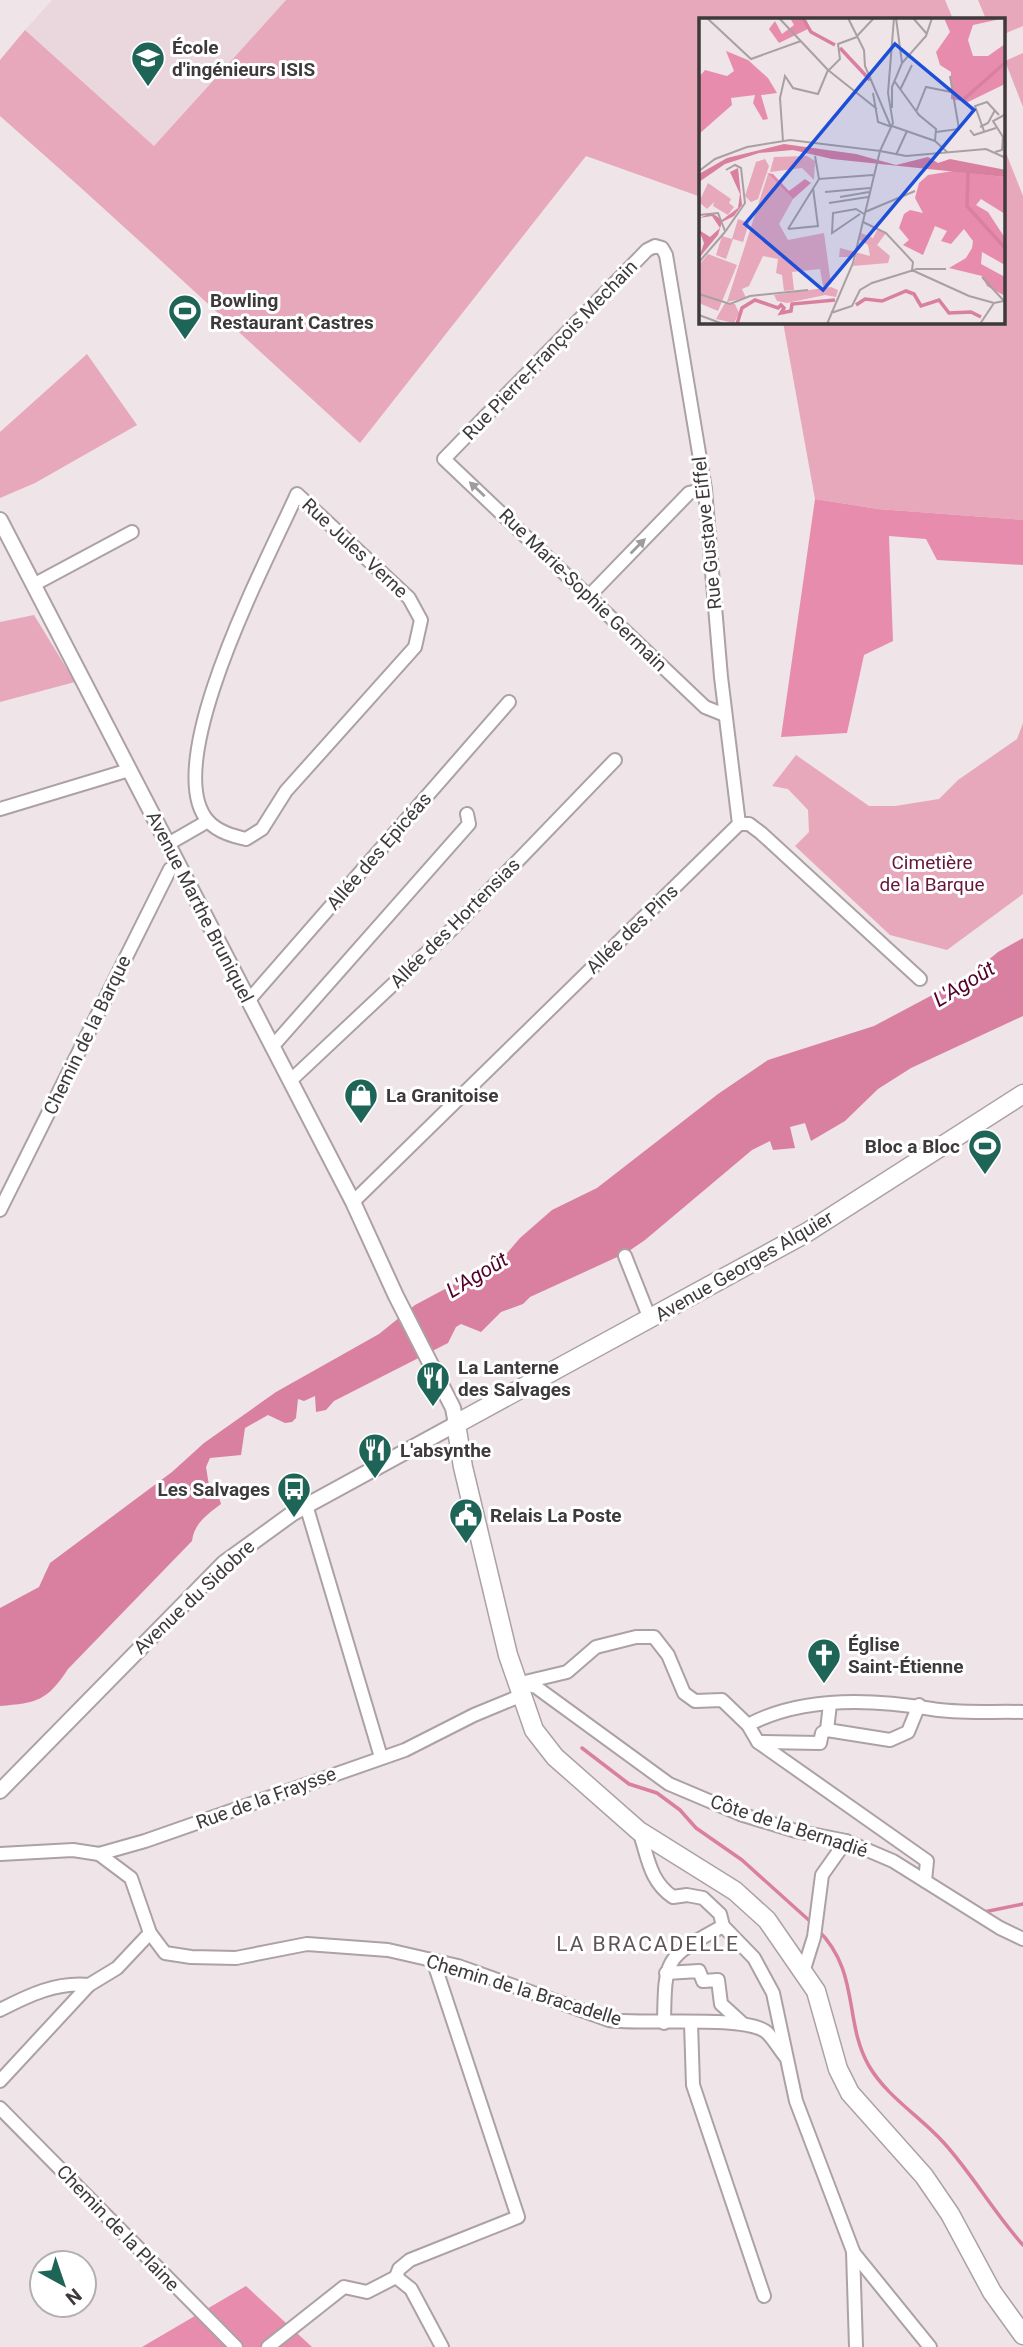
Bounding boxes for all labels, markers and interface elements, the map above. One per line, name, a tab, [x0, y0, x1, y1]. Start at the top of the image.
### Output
inset map	[699, 18, 1006, 324]
place label: École d'ingénieurs ISIS	[172, 36, 315, 81]
school or university icon: École d'ingénieurs ISIS	[129, 39, 167, 88]
street label: Rue Pierre-François Mechain	[458, 255, 642, 445]
place label: Bowling Restaurant Castres	[210, 289, 374, 334]
sports icon: Bowling Restaurant Castres	[166, 292, 204, 341]
street label: Rue Gustave Eiffel	[688, 455, 726, 611]
one-way arrow	[468, 481, 486, 497]
street label: Rue Jules Verne	[297, 493, 413, 603]
street label: Rue Marie-Sophie Germain	[494, 504, 672, 676]
one-way arrow	[629, 538, 645, 555]
street label: Allée des Epicéas	[322, 788, 436, 914]
street label: Avenue Marthe Bruniquel	[142, 807, 258, 1007]
park label: Cimetière de la Barque	[880, 851, 984, 896]
street label: Allée des Hortensias	[385, 853, 525, 993]
street label: Allée des Pins	[581, 879, 683, 979]
street label: Chemin de la Barque	[38, 952, 136, 1118]
water label: L'Agoût	[929, 956, 999, 1012]
shop icon: La Granitoise	[342, 1076, 380, 1125]
place label: La Granitoise	[386, 1084, 499, 1107]
sports icon: Bloc a Bloc	[966, 1127, 1004, 1176]
place label: Bloc a Bloc	[865, 1135, 960, 1158]
street label: Avenue Georges Alquier	[651, 1205, 838, 1326]
water label: L'Agoût	[442, 1247, 512, 1303]
place label: La Lanterne des Salvages	[458, 1356, 571, 1401]
restaurant icon: La Lanterne des Salvages	[414, 1359, 452, 1408]
restaurant icon: L'absynthe	[356, 1431, 394, 1480]
place label: L'absynthe	[400, 1439, 491, 1462]
bus stop icon: Les Salvages	[275, 1470, 313, 1519]
place label: Les Salvages	[158, 1478, 270, 1501]
public building icon: Relais La Poste	[447, 1496, 485, 1545]
place label: Relais La Poste	[490, 1504, 622, 1527]
street label: Avenue du Sidobre	[129, 1535, 259, 1659]
place label: Église Saint-Étienne	[848, 1633, 963, 1678]
church icon: Église Saint-Étienne	[805, 1636, 843, 1685]
street label: Rue de la Fraysse	[193, 1762, 339, 1834]
street label: Côte de la Bernadié	[707, 1790, 871, 1862]
district label: LA BRACADELLE	[556, 1932, 740, 1956]
street label: Chemin de la Bracadelle	[423, 1949, 625, 2031]
street label: Chemin de la Plaine	[52, 2160, 184, 2296]
north arrow	[28, 2249, 98, 2319]
text: N	[61, 2284, 86, 2310]

